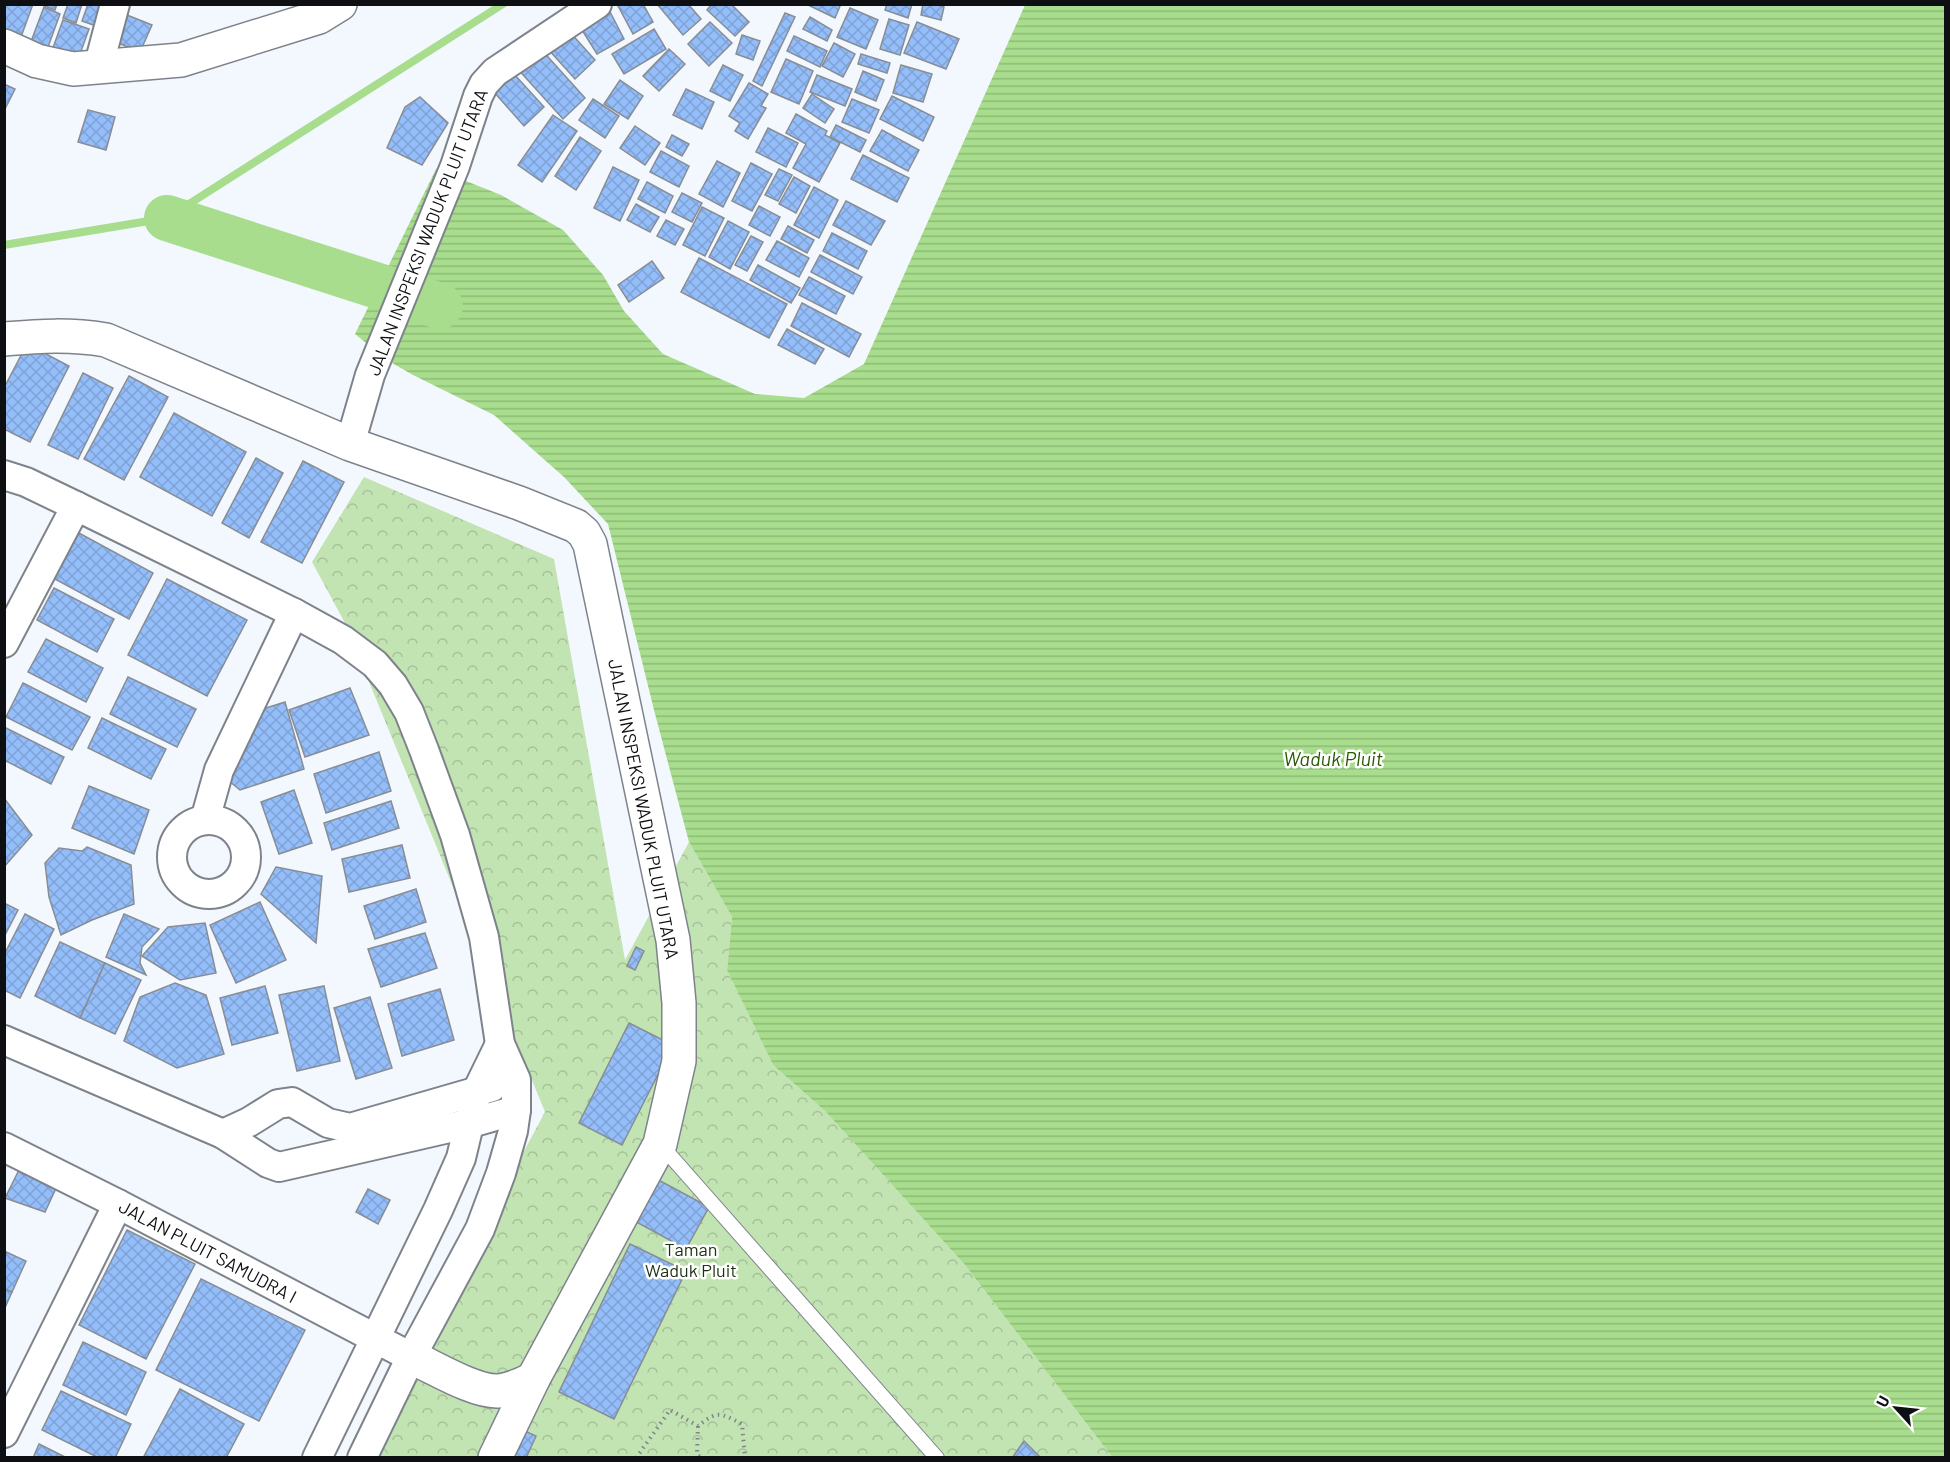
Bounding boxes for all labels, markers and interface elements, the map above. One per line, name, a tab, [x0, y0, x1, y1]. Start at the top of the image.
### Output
street label: JALAN INSPEKSI WADUK PLUIT UTARA	[362, 85, 492, 378]
street label: JALAN INSPEKSI WADUK PLUIT UTARA	[604, 657, 684, 961]
water label: Waduk Pluit	[1283, 746, 1383, 770]
street label: JALAN PLUIT SAMUDRA I	[115, 1195, 301, 1307]
park label: Taman Waduk Pluit	[645, 1238, 737, 1281]
north arrow	[1866, 1378, 1926, 1438]
text: U	[1871, 1392, 1893, 1410]

